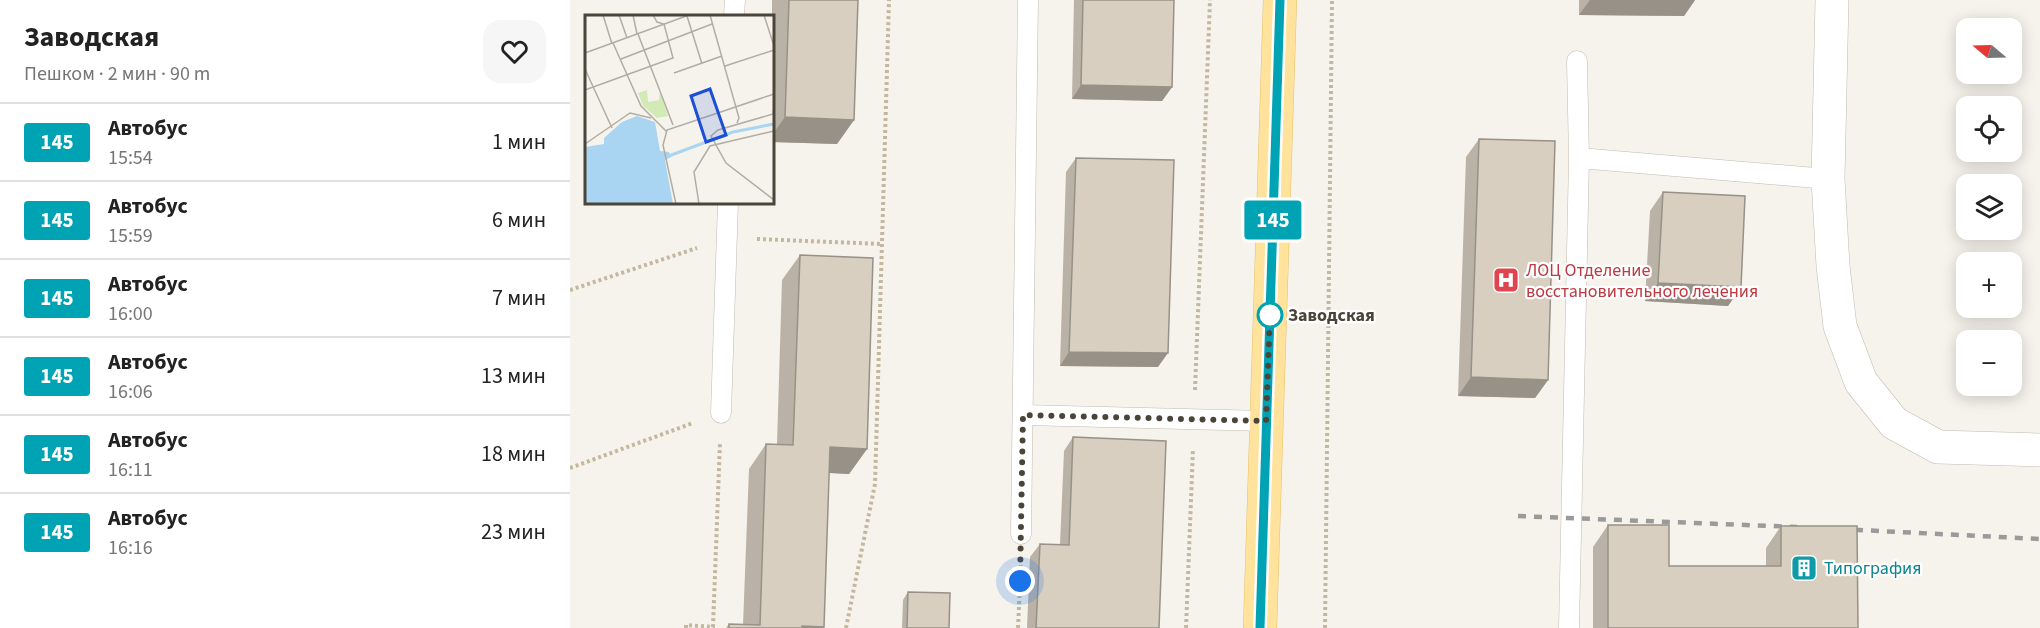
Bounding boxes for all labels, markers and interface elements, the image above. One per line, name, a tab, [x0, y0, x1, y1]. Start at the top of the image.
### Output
inset map	[585, 15, 774, 204]
text: Заводская	[24, 17, 159, 57]
north arrow	[1956, 18, 2022, 84]
map controls	[1956, 18, 2022, 396]
button: heart	[483, 20, 546, 83]
text: Пешком · 2 мин · 90 m	[24, 60, 210, 88]
button: locate	[1956, 96, 2022, 162]
text: Автобус	[108, 112, 188, 144]
text: 1 мин	[492, 126, 546, 158]
text: 145	[40, 127, 74, 157]
text: 15:54	[108, 144, 153, 172]
button: layers	[1956, 174, 2022, 240]
text: Автобус	[108, 190, 188, 222]
line badge: 145	[1238, 200, 1308, 240]
text: 6 мин	[492, 204, 546, 236]
text: 145	[40, 205, 74, 235]
text: 145	[1256, 205, 1290, 235]
text: 15:59	[108, 222, 153, 250]
button: +	[1956, 252, 2022, 318]
place label: ЛОЦ Отделение восстановительного лечения	[1526, 258, 1758, 304]
hospital icon: ЛОЦ Отделение восстановительного лечения	[1491, 265, 1521, 295]
text: Автобус	[108, 268, 188, 300]
text: 7 мин	[492, 282, 546, 314]
text: 145	[40, 283, 74, 313]
text: 16:00	[108, 300, 153, 328]
marker: Заводская	[1257, 302, 1283, 328]
place label: Заводская	[1288, 303, 1375, 328]
button: −	[1956, 330, 2022, 396]
text: Автобус	[108, 346, 188, 378]
text: 13 мин	[481, 360, 546, 392]
text: 145	[40, 361, 74, 391]
text: 16:06	[108, 378, 153, 406]
text: Автобус	[108, 424, 188, 456]
text: 18 мин	[481, 438, 546, 470]
text: 145	[40, 439, 74, 469]
text: 16:11	[108, 456, 153, 484]
text: Автобус	[108, 502, 188, 534]
text: 23 мин	[481, 516, 546, 548]
text: 145	[40, 517, 74, 547]
text: 16:16	[108, 534, 153, 562]
building icon: Типография	[1789, 553, 1819, 583]
place label: Типография	[1824, 556, 1922, 581]
your location	[1005, 566, 1035, 596]

